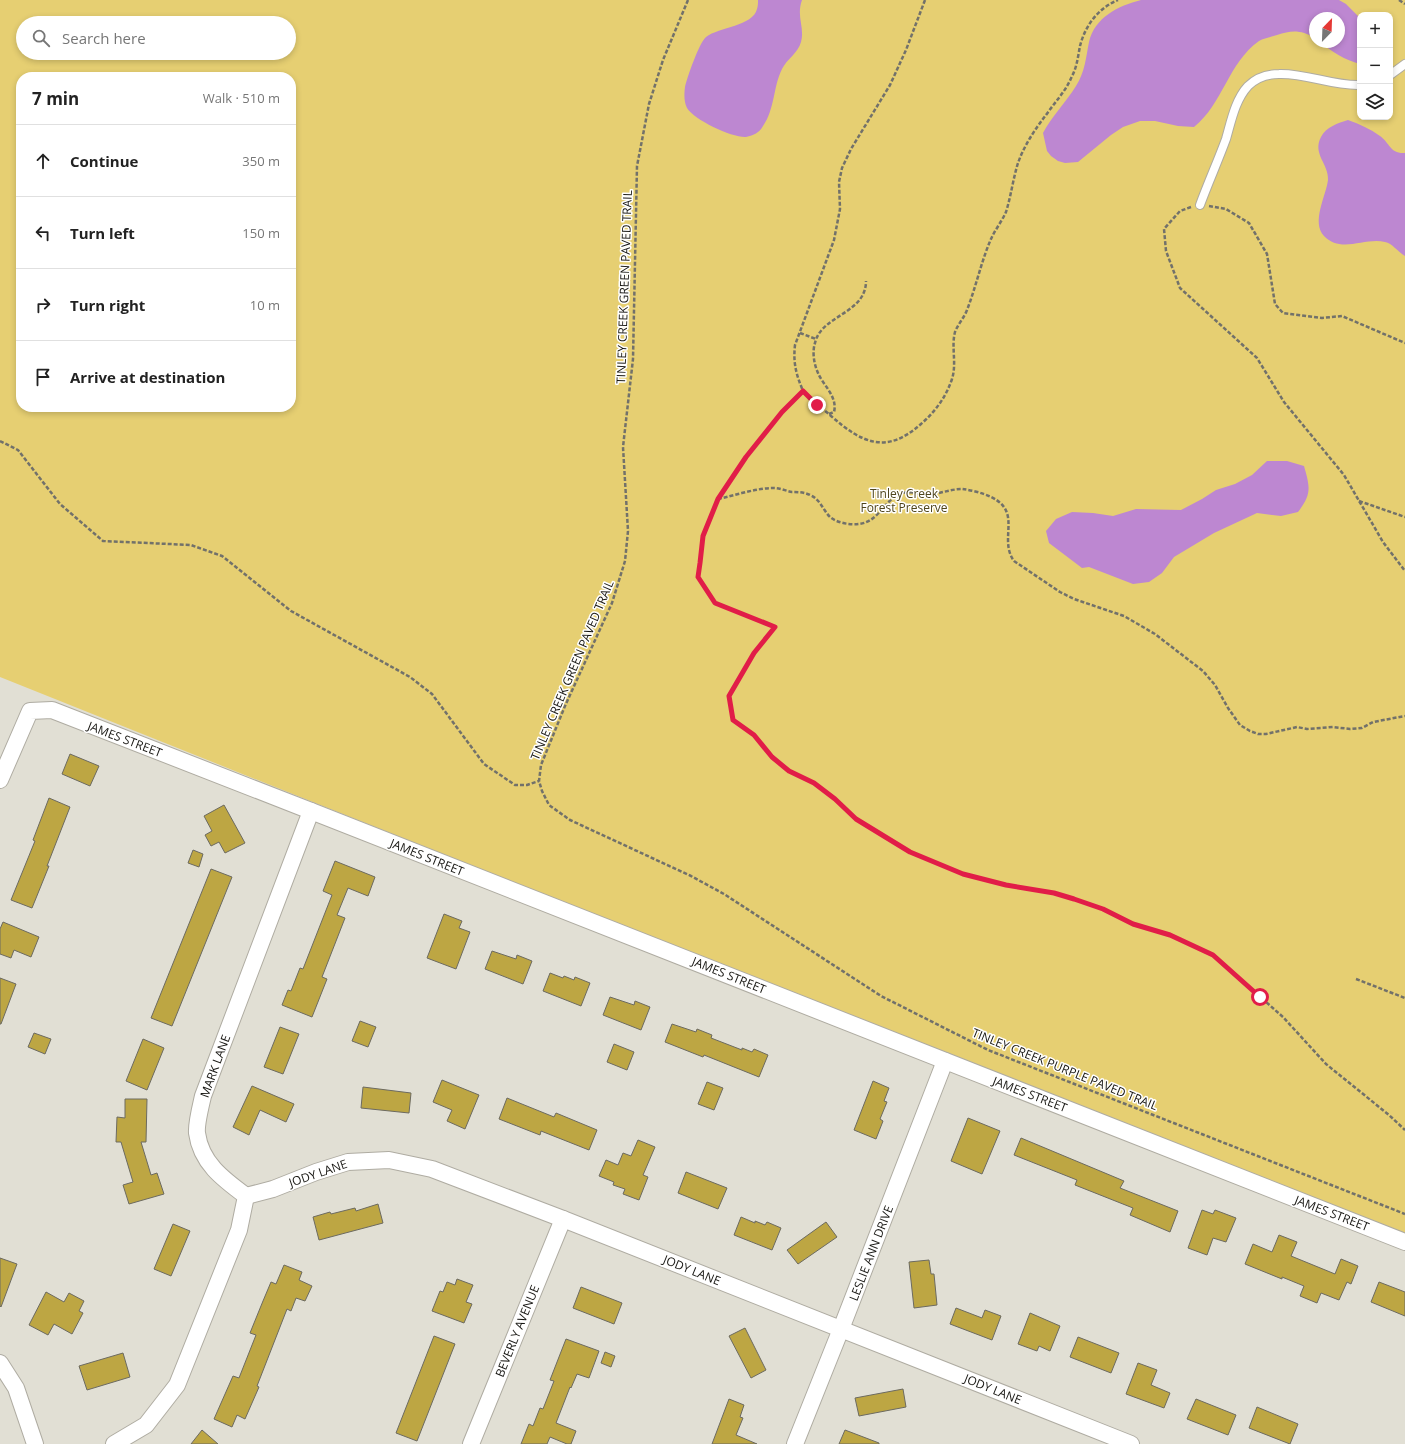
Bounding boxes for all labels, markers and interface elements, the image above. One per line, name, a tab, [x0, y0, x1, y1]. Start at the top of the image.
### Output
north arrow	[1309, 12, 1345, 48]
map controls	[1357, 12, 1393, 120]
button: +	[1357, 12, 1393, 48]
search box	[16, 16, 296, 60]
icon: search	[30, 27, 52, 49]
text: Search here	[62, 28, 146, 48]
button: −	[1357, 48, 1393, 84]
button: layers	[1357, 84, 1393, 120]
text: 7 min	[32, 87, 79, 110]
text: Walk · 510 m	[203, 89, 280, 107]
icon: ahead	[32, 150, 54, 172]
text: Continue	[70, 151, 138, 171]
text: 350 m	[242, 152, 280, 170]
street label: TINLEY CREEK GREEN PAVED TRAIL	[612, 190, 636, 384]
icon: left	[32, 222, 54, 244]
text: Turn left	[70, 223, 135, 243]
text: 150 m	[242, 224, 280, 242]
icon: right	[32, 294, 54, 316]
text: Turn right	[70, 295, 145, 315]
text: 10 m	[250, 296, 280, 314]
icon: arrive	[32, 366, 54, 388]
text: Arrive at destination	[70, 367, 225, 387]
route end	[808, 396, 826, 414]
park label: Tinley Creek Forest Preserve	[860, 485, 948, 516]
street label: TINLEY CREEK GREEN PAVED TRAIL	[526, 577, 618, 763]
street label: JAMES STREET	[84, 717, 165, 761]
street label: JAMES STREET	[386, 834, 467, 880]
street label: JAMES STREET	[688, 952, 769, 998]
route start	[1251, 988, 1269, 1006]
street label: TINLEY CREEK PURPLE PAVED TRAIL	[970, 1024, 1160, 1114]
street label: MARK LANE	[196, 1032, 234, 1100]
street label: JAMES STREET	[989, 1072, 1070, 1116]
street label: JODY LANE	[286, 1155, 349, 1191]
street label: JAMES STREET	[1291, 1191, 1372, 1235]
street label: LESLIE ANN DRIVE	[845, 1203, 897, 1303]
street label: JODY LANE	[660, 1250, 723, 1289]
street label: BEVERLY AVENUE	[491, 1283, 543, 1379]
street label: JODY LANE	[961, 1369, 1024, 1408]

